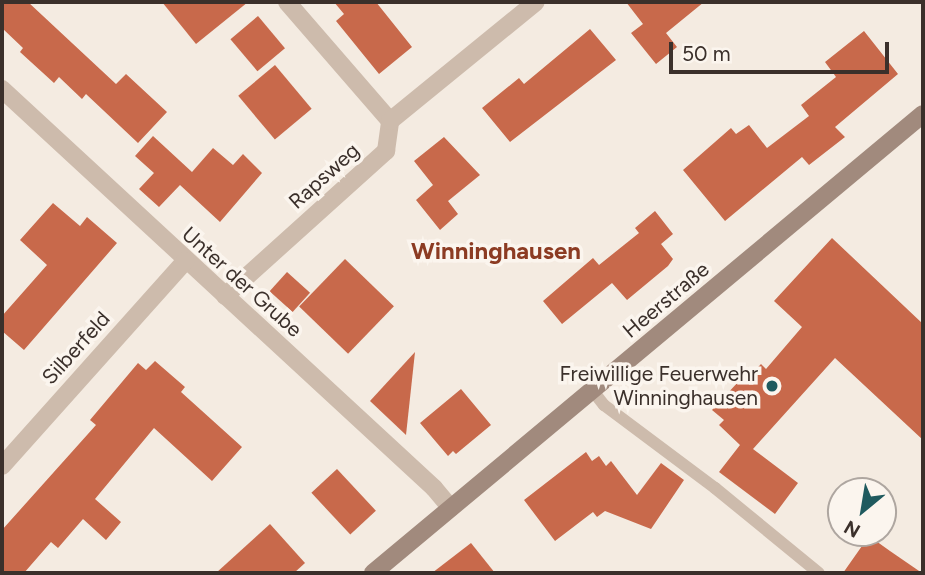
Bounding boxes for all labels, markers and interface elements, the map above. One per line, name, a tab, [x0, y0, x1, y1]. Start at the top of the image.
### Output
scale bar	[673, 28, 894, 72]
text: 50 m	[682, 41, 731, 66]
street label: Rapsweg	[284, 138, 364, 214]
street label: Unter der Grube	[177, 222, 307, 342]
district label: Winninghausen	[411, 237, 581, 265]
street label: Heerstraße	[618, 257, 714, 343]
street label: Silberfeld	[37, 306, 115, 390]
place label: Freiwillige Feuerwehr Winninghausen	[559, 361, 758, 411]
marker: Freiwillige Feuerwehr Winninghausen	[764, 378, 780, 394]
north arrow	[827, 477, 897, 547]
text: N	[840, 515, 864, 543]

